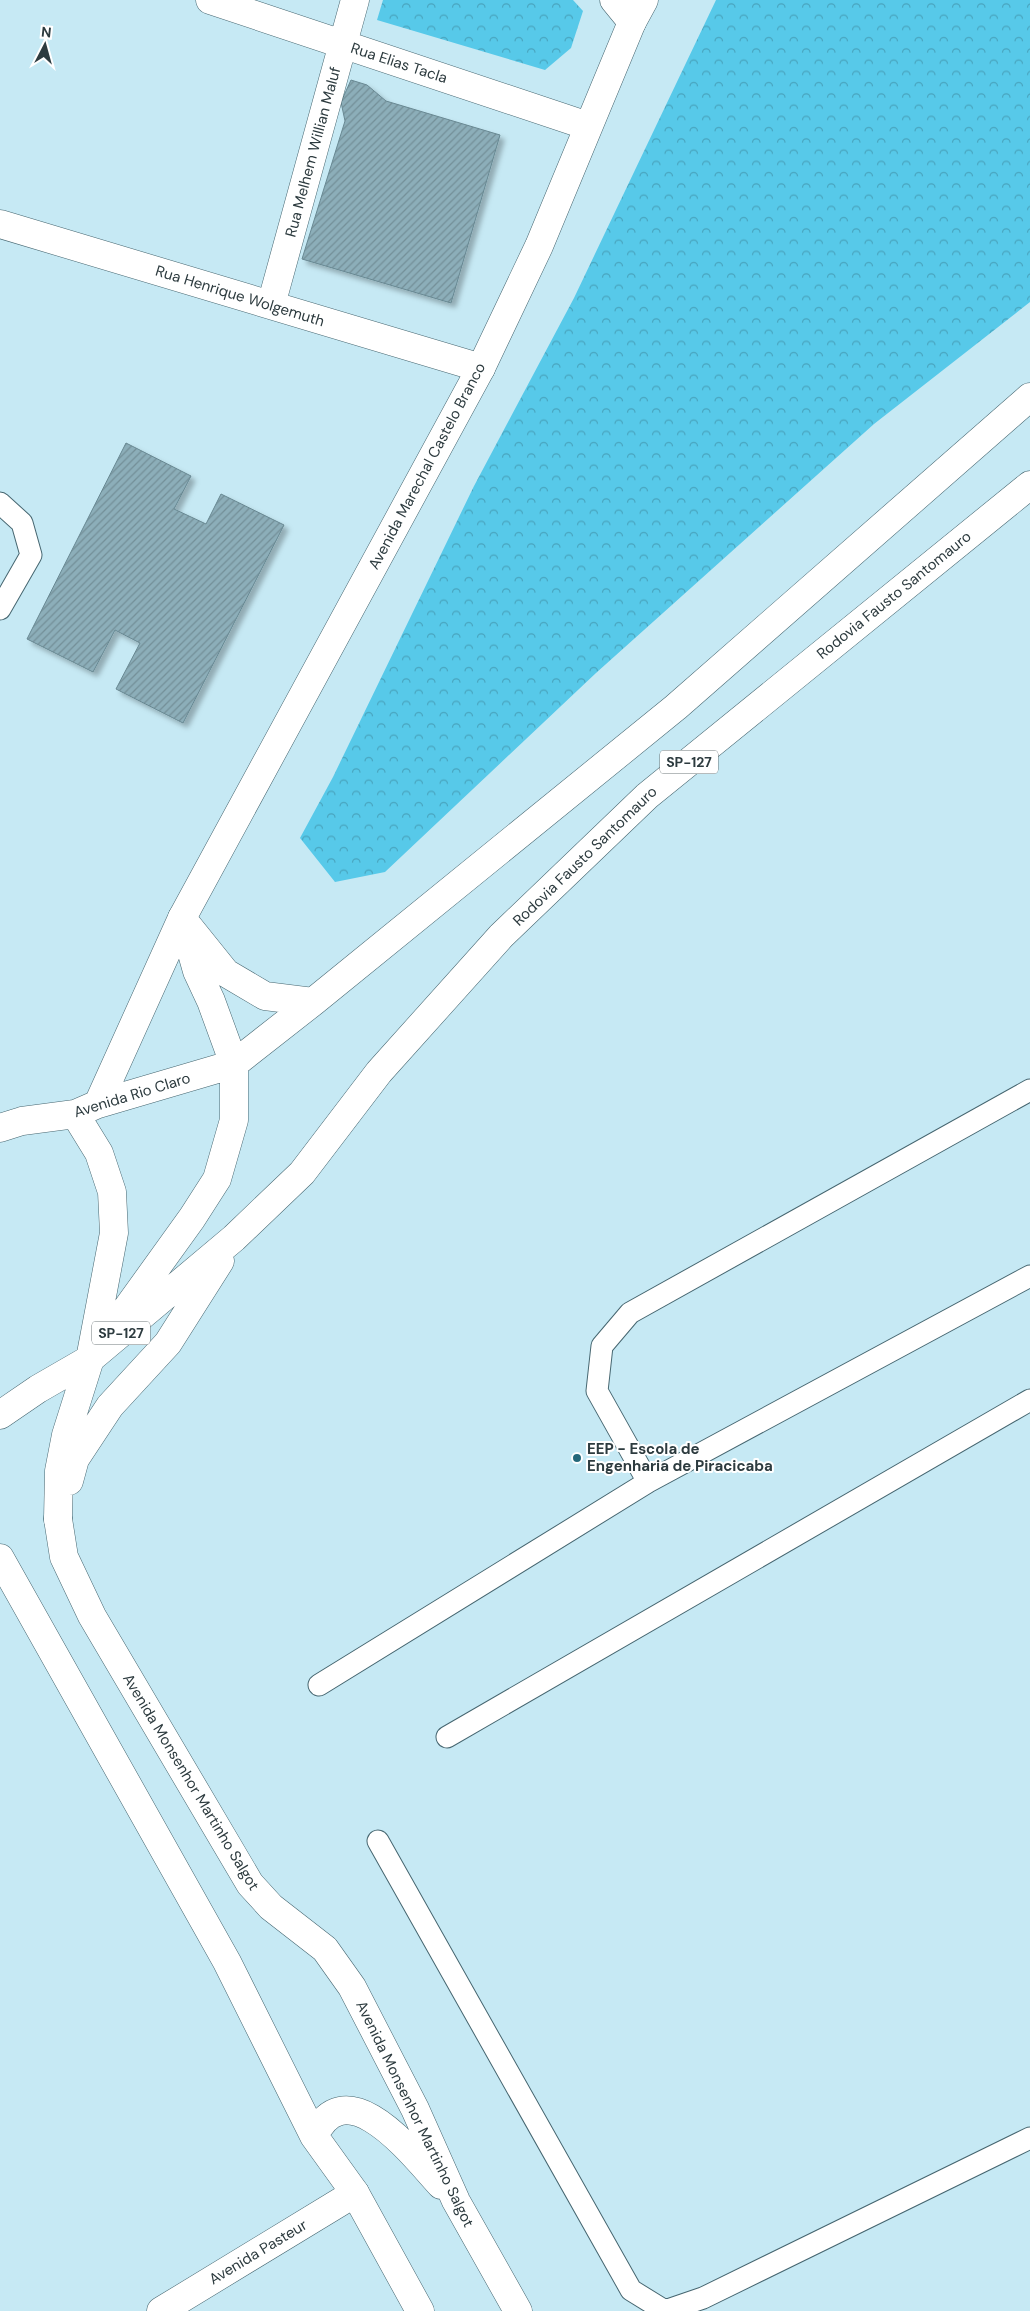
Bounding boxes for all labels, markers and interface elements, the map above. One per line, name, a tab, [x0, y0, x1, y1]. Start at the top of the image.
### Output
north arrow	[20, 20, 70, 70]
text: N	[40, 23, 52, 42]
street label: Rua Elias Tacla	[348, 38, 450, 88]
street label: Rua Melhem Willian Maluf	[281, 65, 345, 239]
street label: Rua Henrique Wolgemuth	[153, 261, 327, 331]
street label: Avenida Marechal Castelo Branco	[364, 359, 490, 573]
street label: Rodovia Fausto Santomauro	[813, 526, 975, 664]
road number: SP-127	[660, 750, 718, 774]
street label: Rodovia Fausto Santomauro	[509, 782, 662, 930]
street label: Avenida Rio Claro	[71, 1068, 193, 1122]
road number: SP-127	[92, 1322, 150, 1345]
place label: EEP - Escola de Engenharia de Piracicaba	[587, 1439, 773, 1476]
marker: EEP - Escola de Engenharia de Piracicaba	[571, 1452, 583, 1464]
street label: Avenida Monsenhor Martinho Salgot	[118, 1670, 264, 1894]
street label: Avenida Monsenhor Martinho Salgot	[351, 1997, 479, 2231]
street label: Avenida Pasteur	[205, 2215, 311, 2289]

